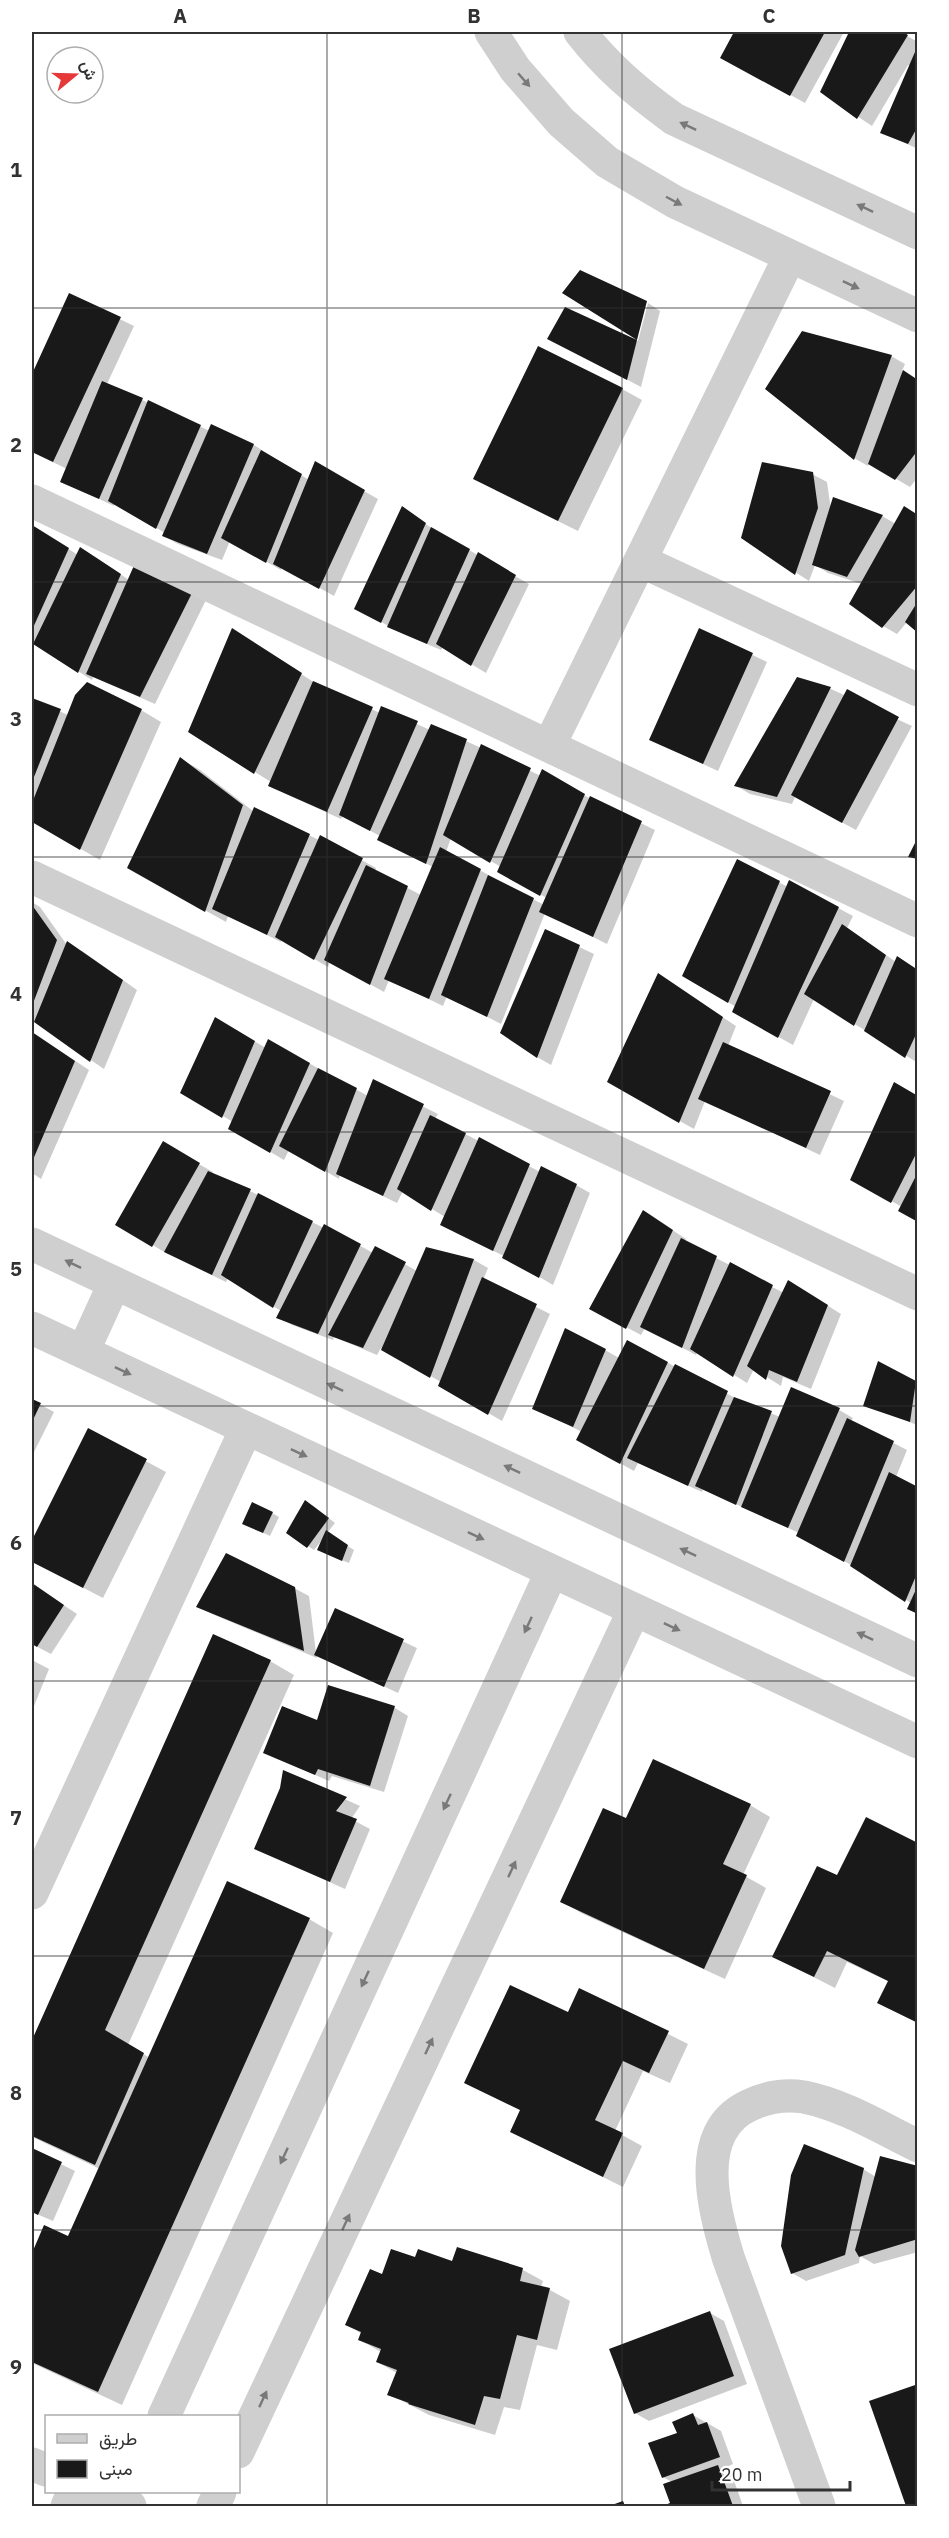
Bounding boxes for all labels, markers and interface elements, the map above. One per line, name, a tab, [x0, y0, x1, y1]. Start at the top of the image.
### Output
text: A	[173, 2, 187, 29]
text: B	[467, 2, 481, 29]
text: C	[762, 2, 776, 29]
north arrow	[45, 45, 105, 105]
text: ش	[77, 58, 102, 82]
one-way arrow	[517, 72, 530, 87]
one-way arrow	[679, 121, 696, 130]
text: 1	[10, 156, 22, 183]
one-way arrow	[666, 196, 683, 206]
one-way arrow	[856, 204, 873, 213]
one-way arrow	[842, 280, 859, 289]
text: 2	[10, 431, 22, 458]
text: 3	[10, 705, 22, 732]
text: 4	[10, 980, 22, 1007]
text: 5	[10, 1255, 22, 1282]
one-way arrow	[64, 1259, 81, 1269]
one-way arrow	[114, 1366, 131, 1375]
one-way arrow	[327, 1382, 344, 1391]
one-way arrow	[291, 1449, 308, 1458]
one-way arrow	[504, 1464, 521, 1473]
text: 6	[10, 1529, 22, 1556]
one-way arrow	[467, 1531, 484, 1540]
one-way arrow	[680, 1548, 697, 1557]
one-way arrow	[523, 1616, 533, 1634]
one-way arrow	[663, 1623, 680, 1632]
one-way arrow	[856, 1631, 873, 1640]
one-way arrow	[442, 1793, 451, 1810]
text: 7	[10, 1804, 22, 1831]
one-way arrow	[507, 1861, 516, 1878]
one-way arrow	[360, 1970, 370, 1988]
one-way arrow	[425, 2037, 434, 2054]
text: 8	[10, 2079, 22, 2106]
one-way arrow	[279, 2148, 288, 2165]
one-way arrow	[342, 2214, 351, 2231]
text: 9	[10, 2353, 22, 2380]
one-way arrow	[259, 2391, 268, 2408]
legend	[45, 2415, 240, 2493]
text: طريق	[99, 2427, 137, 2450]
scale bar	[712, 2454, 850, 2492]
text: مبنى	[99, 2457, 133, 2480]
text: 20 m	[721, 2463, 763, 2486]

